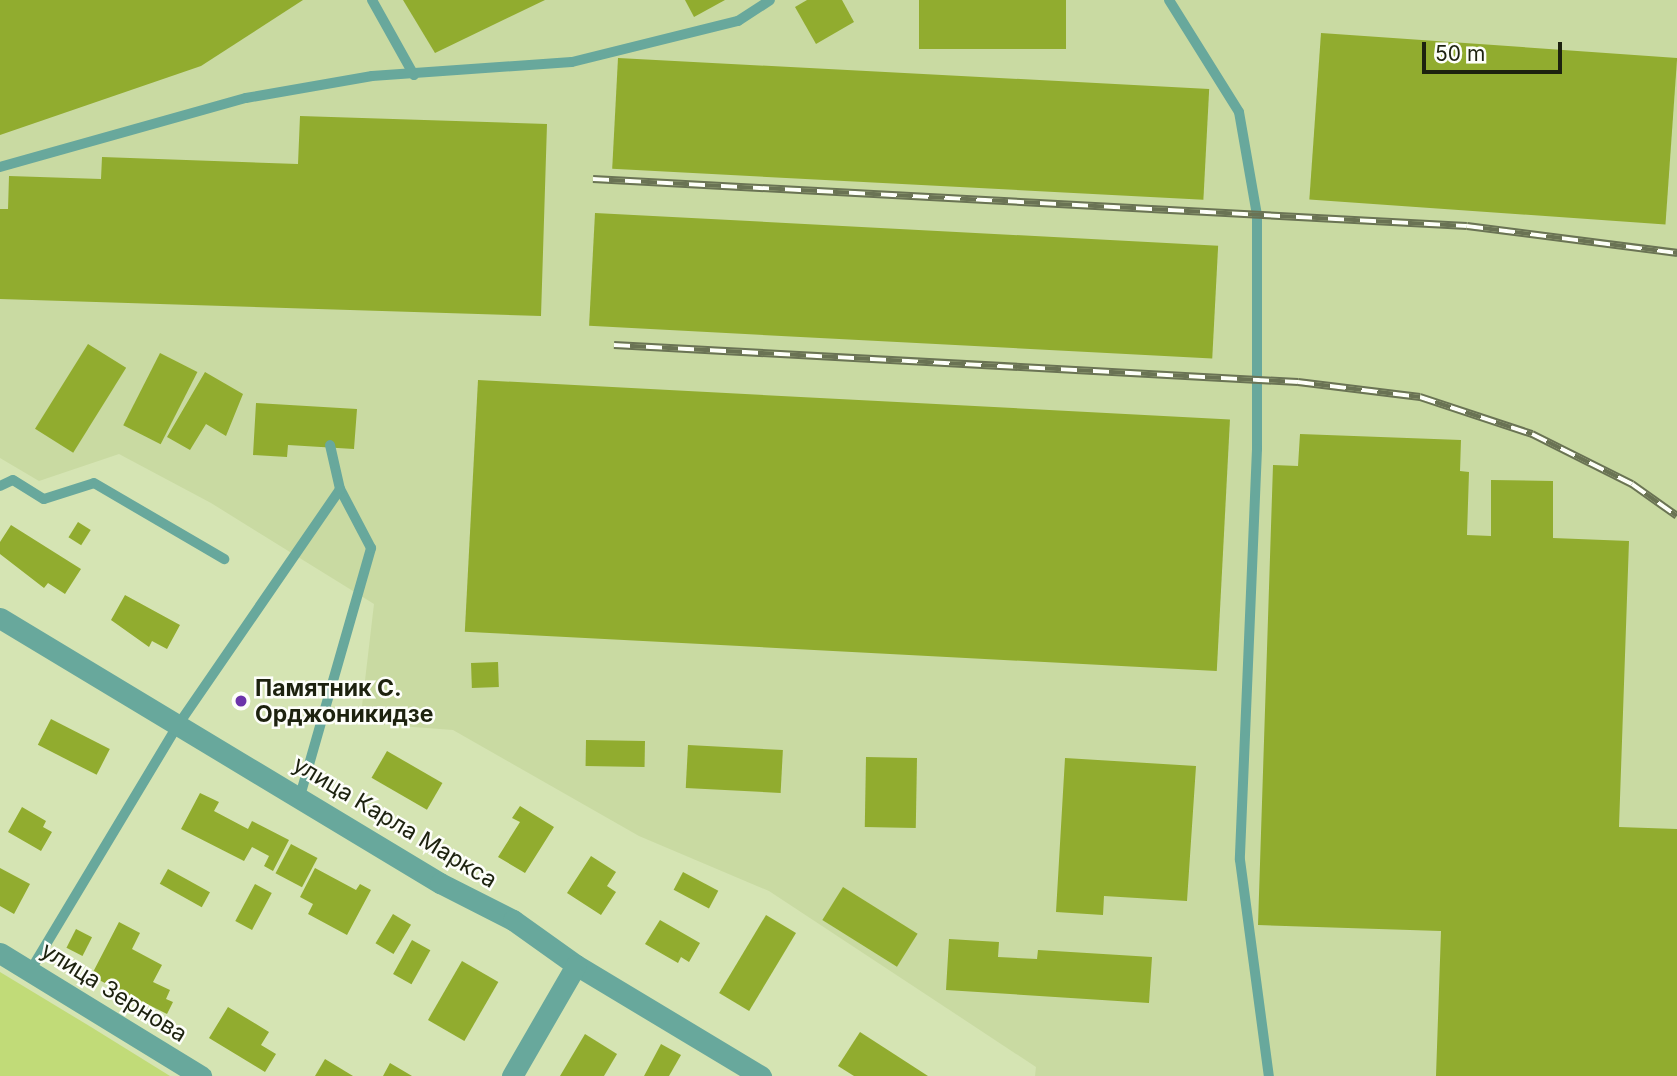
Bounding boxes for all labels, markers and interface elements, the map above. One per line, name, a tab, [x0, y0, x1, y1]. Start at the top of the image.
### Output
scale bar	[1425, 28, 1565, 72]
text: 50 m	[1435, 41, 1485, 66]
place label: Памятник С. Орджоникидзе	[255, 674, 433, 728]
marker: Памятник С. Орджоникидзе	[233, 693, 249, 709]
street label: улица Карла Маркса	[288, 750, 502, 894]
street label: улица Зернова	[36, 936, 192, 1048]

